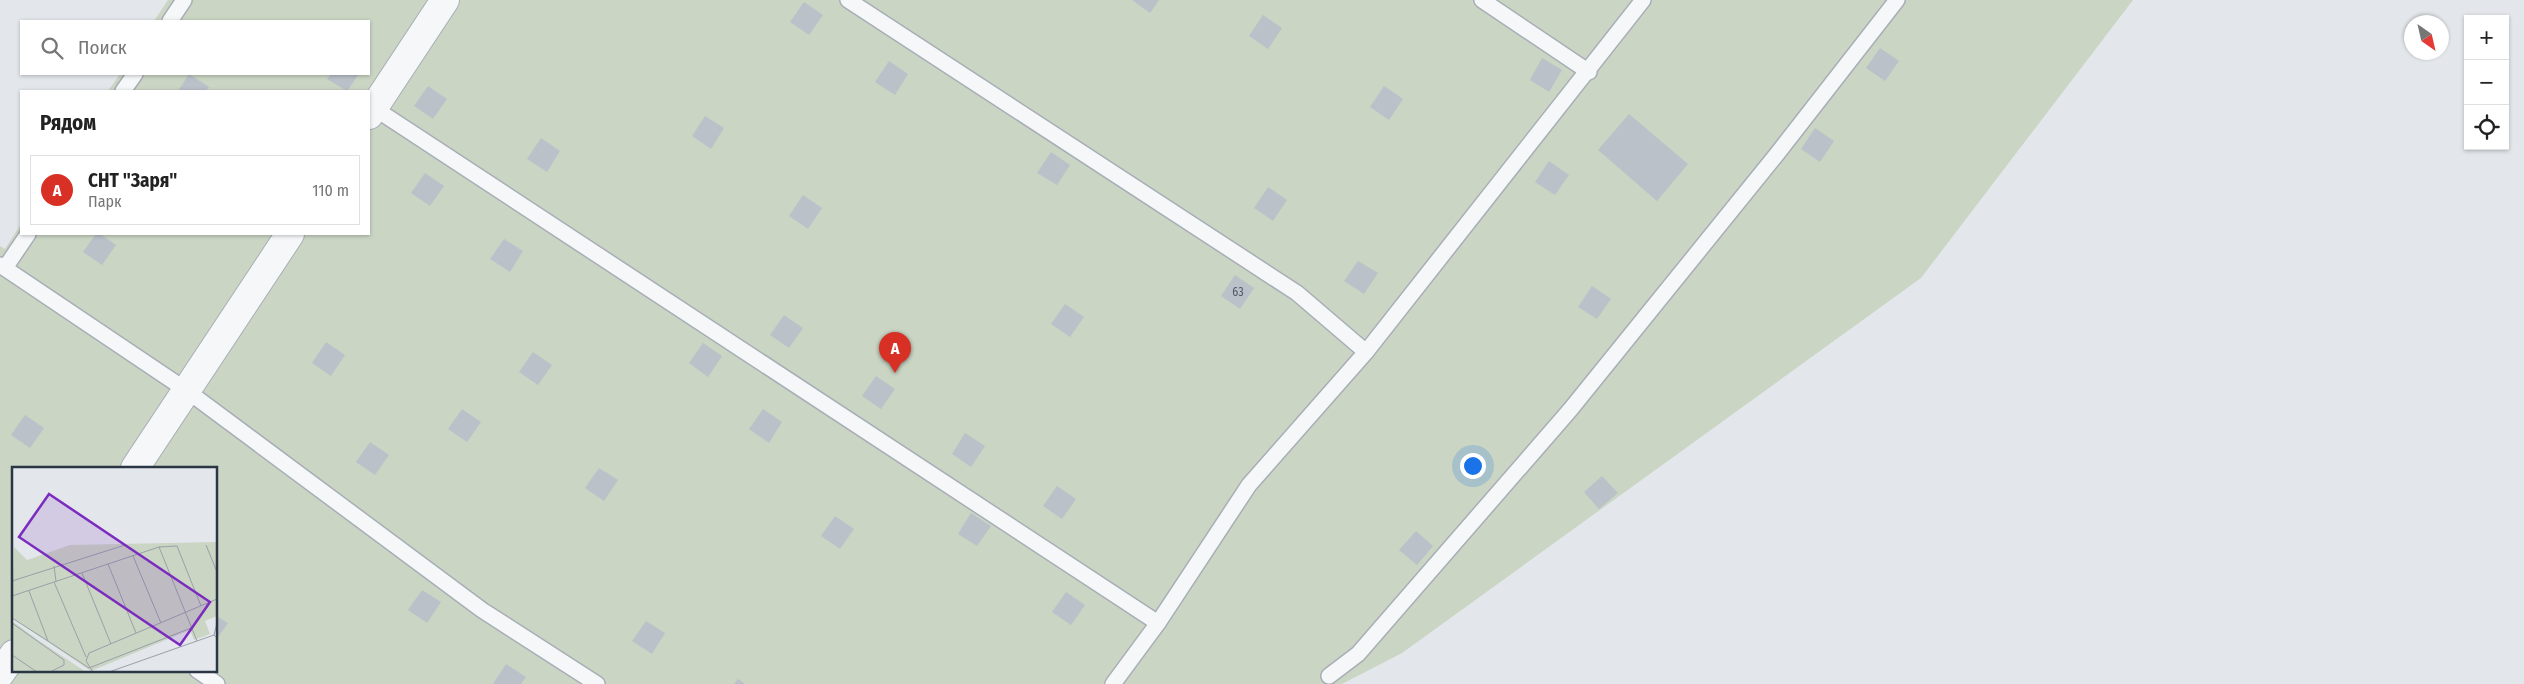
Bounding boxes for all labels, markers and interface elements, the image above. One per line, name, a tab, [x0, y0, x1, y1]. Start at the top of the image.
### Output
north arrow	[2404, 15, 2449, 60]
map controls	[2464, 15, 2509, 150]
button: +	[2464, 15, 2509, 60]
search box	[20, 20, 370, 75]
icon: search	[38, 34, 66, 62]
text: Поиск	[78, 36, 127, 59]
button: −	[2464, 60, 2509, 105]
button: locate	[2464, 105, 2509, 150]
text: Рядом	[40, 110, 96, 136]
text: СНТ "Заря"	[88, 169, 177, 192]
text: A	[53, 181, 61, 200]
text: 110 m	[312, 181, 349, 200]
text: Парк	[88, 192, 122, 211]
house number: 63	[1232, 285, 1244, 299]
pin: A	[879, 332, 911, 373]
your location	[1460, 453, 1486, 479]
inset map	[12, 467, 218, 672]

